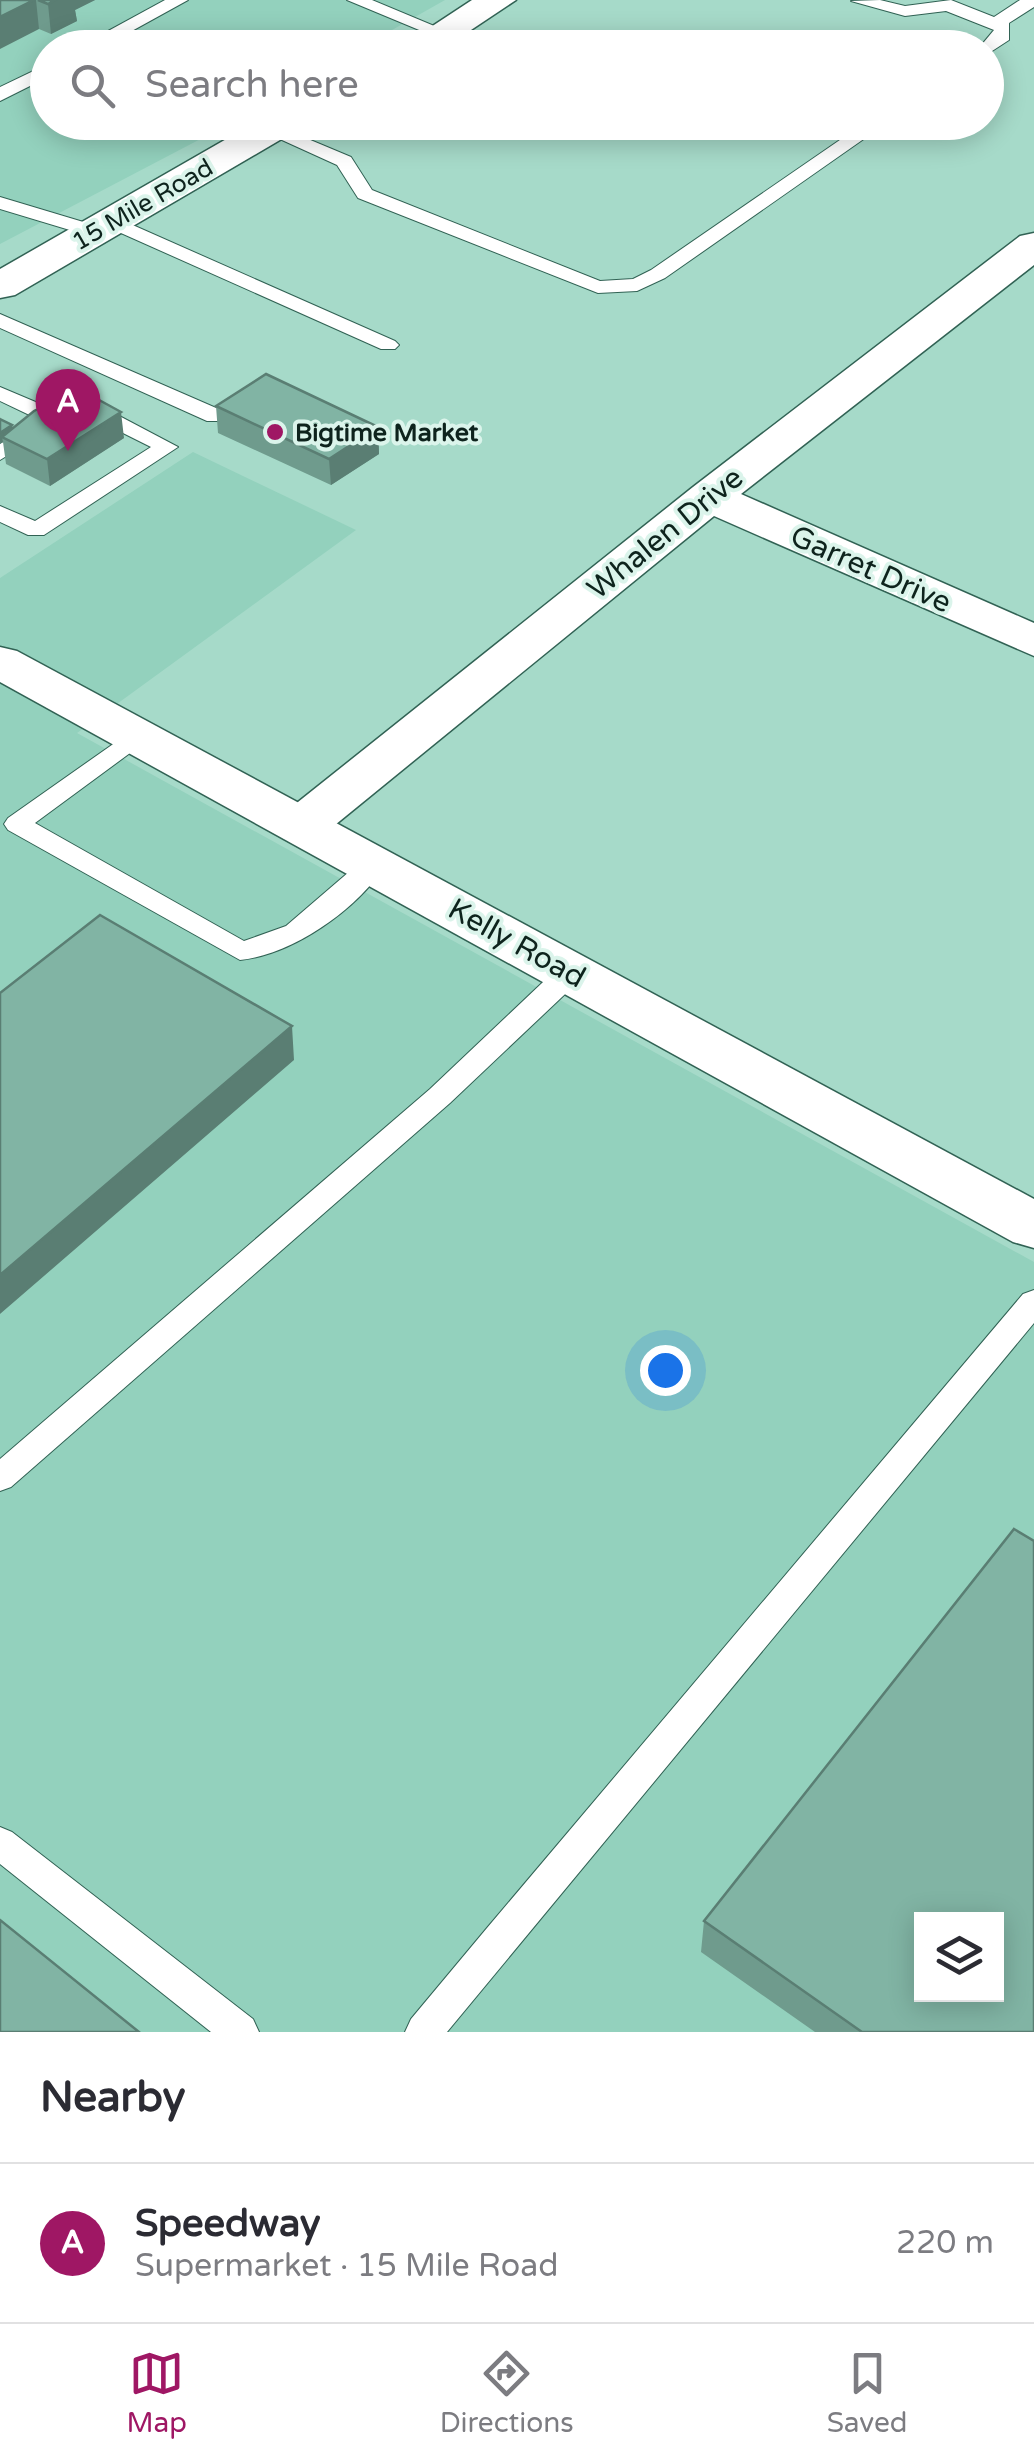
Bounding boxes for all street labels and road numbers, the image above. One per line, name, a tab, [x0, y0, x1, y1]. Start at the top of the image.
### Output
street label: 15 Mile Road	[67, 152, 218, 257]
street label: Whalen Drive	[580, 459, 751, 608]
street label: Garret Drive	[785, 518, 957, 621]
street label: Kelly Road	[442, 891, 592, 996]

